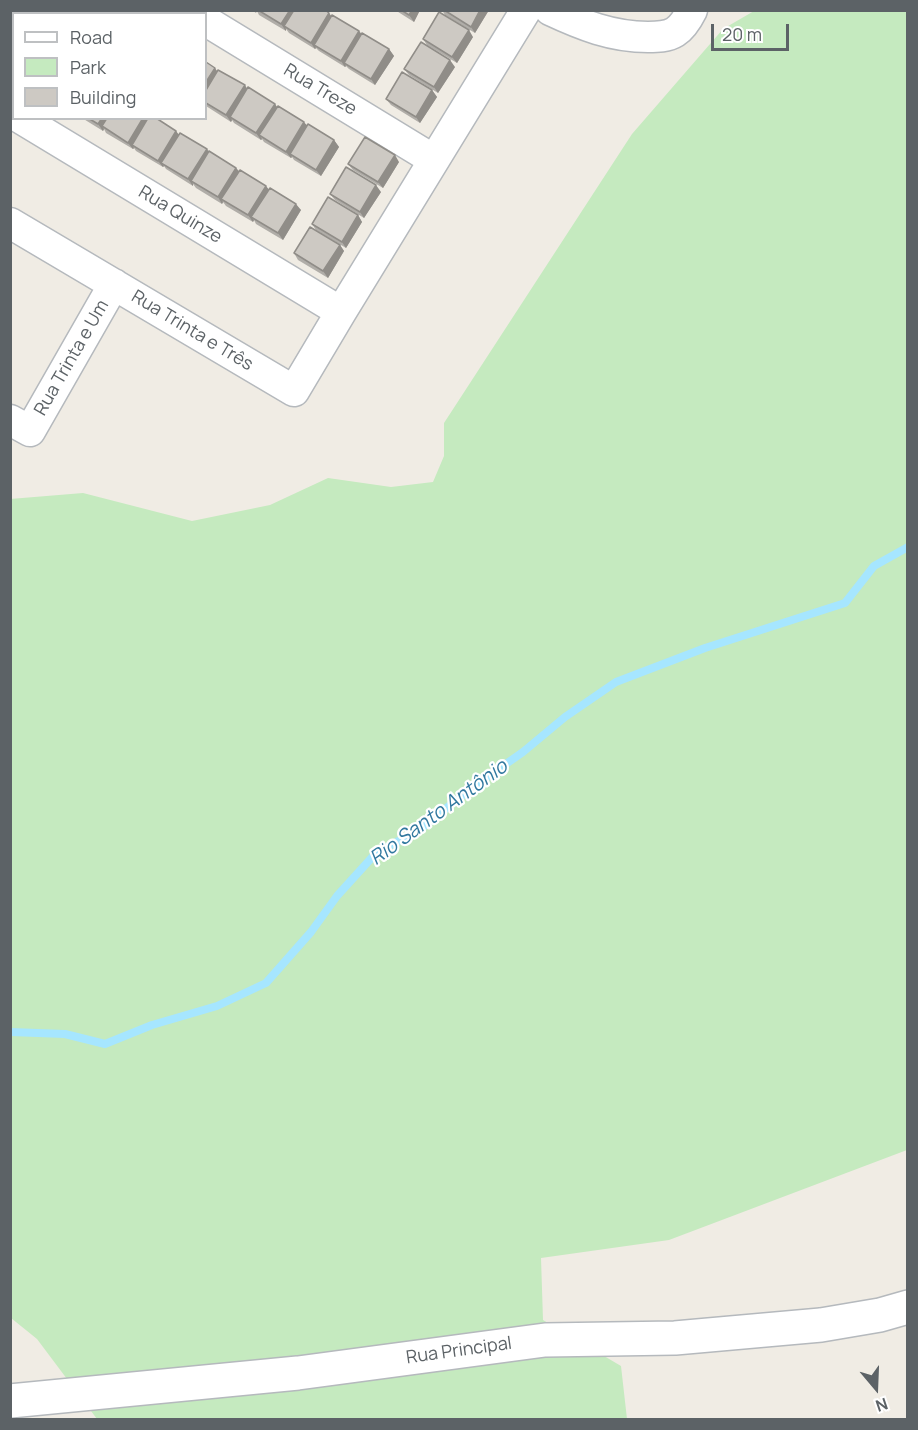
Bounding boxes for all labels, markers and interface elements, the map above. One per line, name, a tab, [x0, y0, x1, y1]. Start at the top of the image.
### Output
legend	[12, 12, 207, 120]
scale bar	[714, 12, 792, 50]
text: 20 m	[722, 22, 762, 46]
text: Road	[70, 25, 113, 49]
text: Park	[70, 55, 106, 79]
street label: Rua Treze	[279, 60, 361, 120]
text: Building	[70, 85, 136, 109]
street label: Rua Quinze	[134, 182, 226, 248]
street label: Rua Trinta e Três	[127, 286, 257, 376]
street label: Rua Trinta e Um	[30, 296, 114, 420]
water label: Rio Santo Antônio	[366, 755, 512, 871]
street label: Rua Principal	[405, 1333, 513, 1369]
north arrow	[846, 1358, 906, 1418]
text: N	[873, 1393, 891, 1417]

